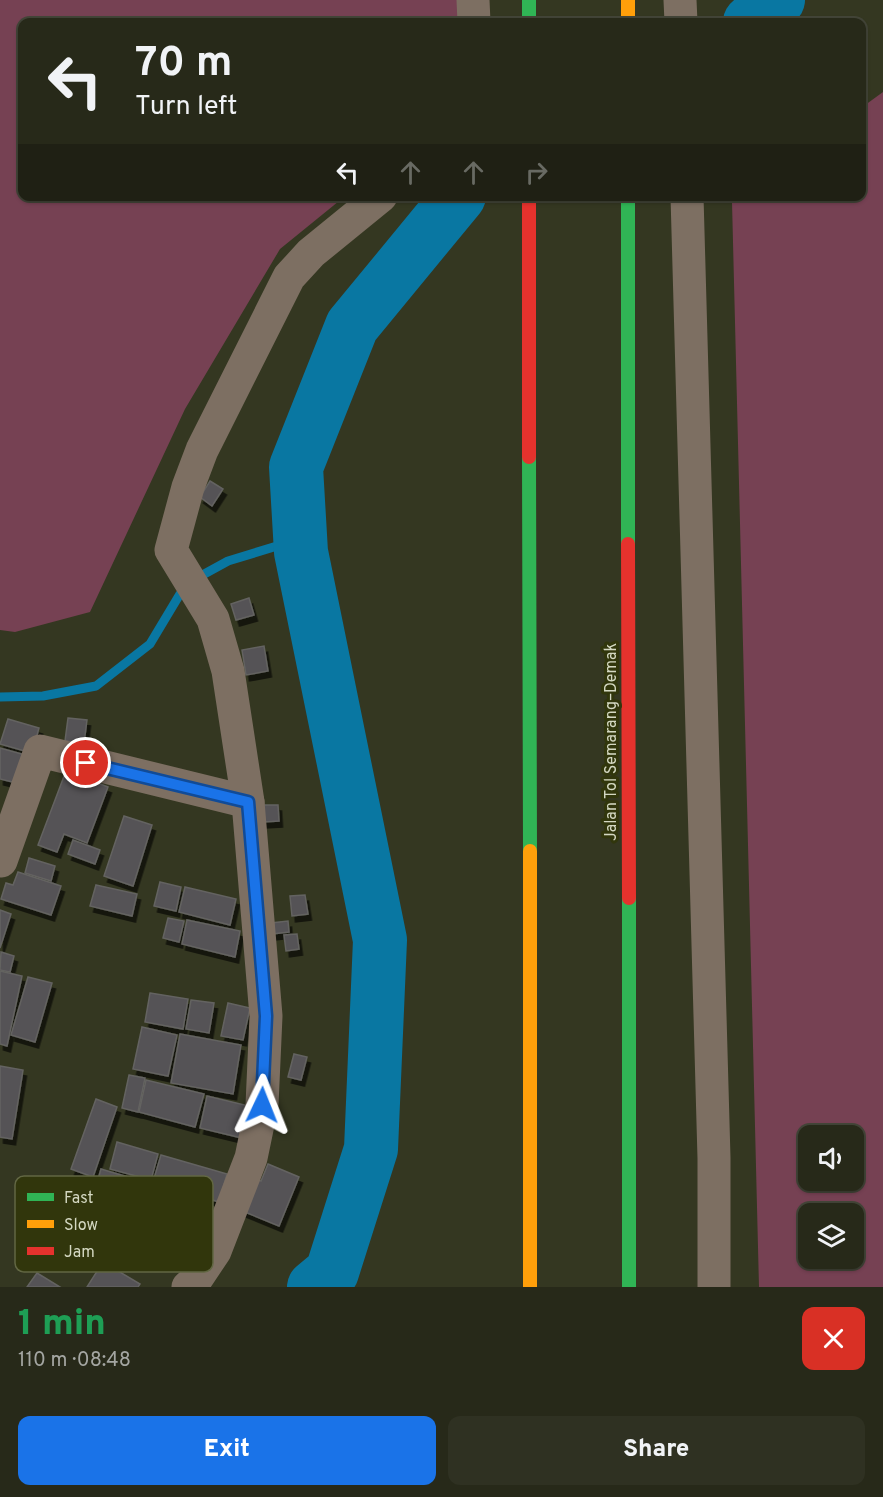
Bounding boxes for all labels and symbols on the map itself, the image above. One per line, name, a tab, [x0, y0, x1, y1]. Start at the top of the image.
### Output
street label: Jalan Tol Semarang–Demak	[602, 643, 622, 841]
pin	[60, 737, 111, 788]
position arrow	[230, 1073, 294, 1137]
legend	[15, 1176, 213, 1272]
text: Fast	[64, 1189, 94, 1209]
text: Slow	[64, 1216, 98, 1236]
text: Jam	[64, 1243, 95, 1263]

